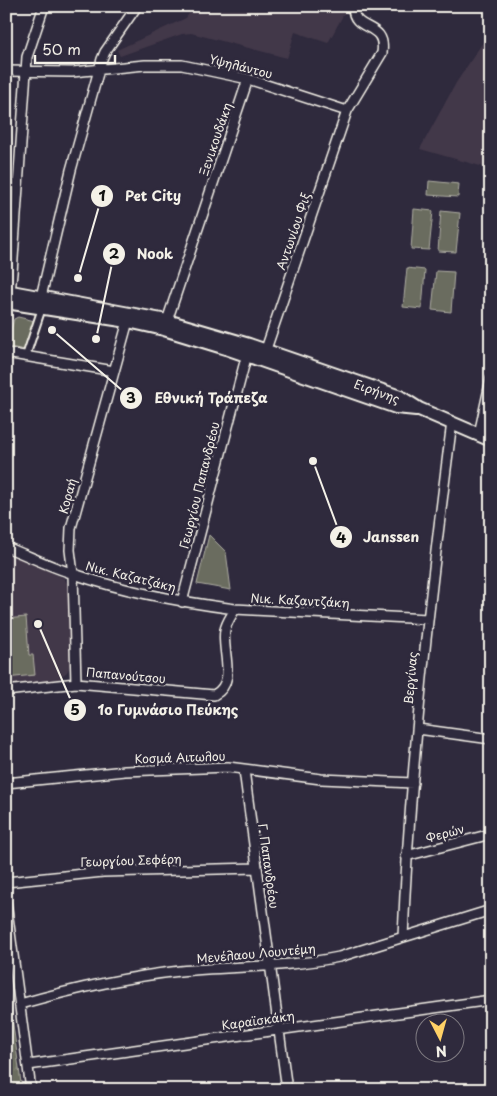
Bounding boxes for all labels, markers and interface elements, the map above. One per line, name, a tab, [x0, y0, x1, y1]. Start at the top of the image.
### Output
scale bar	[35, 32, 115, 64]
text: 50 m	[42, 37, 81, 60]
street label: Υψηλάντου	[207, 49, 275, 83]
street label: Ξενικουδάκη	[194, 100, 236, 178]
callout: Pet City	[89, 181, 191, 210]
text: 1	[98, 183, 106, 206]
text: Pet City	[125, 185, 181, 206]
street label: Αντωνίου Φιξ	[271, 190, 315, 272]
callout: Nook	[102, 239, 183, 268]
text: 2	[109, 241, 120, 264]
text: Nook	[137, 243, 173, 264]
street label: Ειρήνης	[352, 374, 402, 408]
callout: Εθνική Τράπεζα	[119, 384, 278, 413]
text: 3	[126, 385, 136, 408]
text: Εθνική Τράπεζα	[154, 387, 268, 408]
street label: Γεωργίου Παπανδρέου	[175, 419, 224, 550]
street label: Κοραή	[54, 476, 80, 516]
callout: Janssen	[328, 523, 429, 552]
text: 4	[336, 525, 346, 548]
text: Janssen	[363, 526, 419, 547]
street label: Νικ. Καζατζάκη	[84, 556, 178, 596]
street label: Νικ. Καζαντζάκη	[250, 588, 350, 612]
street label: Βεργίνας	[399, 651, 421, 705]
street label: Παπανούτσου	[85, 663, 167, 687]
callout: 1o Γυμνάσιο Πεύκης	[63, 695, 249, 724]
text: 5	[70, 697, 80, 720]
text: 1o Γυμνάσιο Πεύκης	[98, 699, 239, 720]
street label: Κοσμά Αιτωλου	[134, 746, 226, 768]
street label: Φερών	[424, 819, 466, 847]
street label: Γ. Παπανδρέου	[254, 822, 284, 910]
street label: Γεωργίου Σεφέρη	[80, 849, 182, 871]
street label: Μενέλαου Λουντέμη	[196, 939, 316, 967]
street label: Καραϊσκάκη	[220, 1006, 296, 1034]
north arrow	[414, 1014, 464, 1064]
text: N	[435, 1040, 448, 1062]

